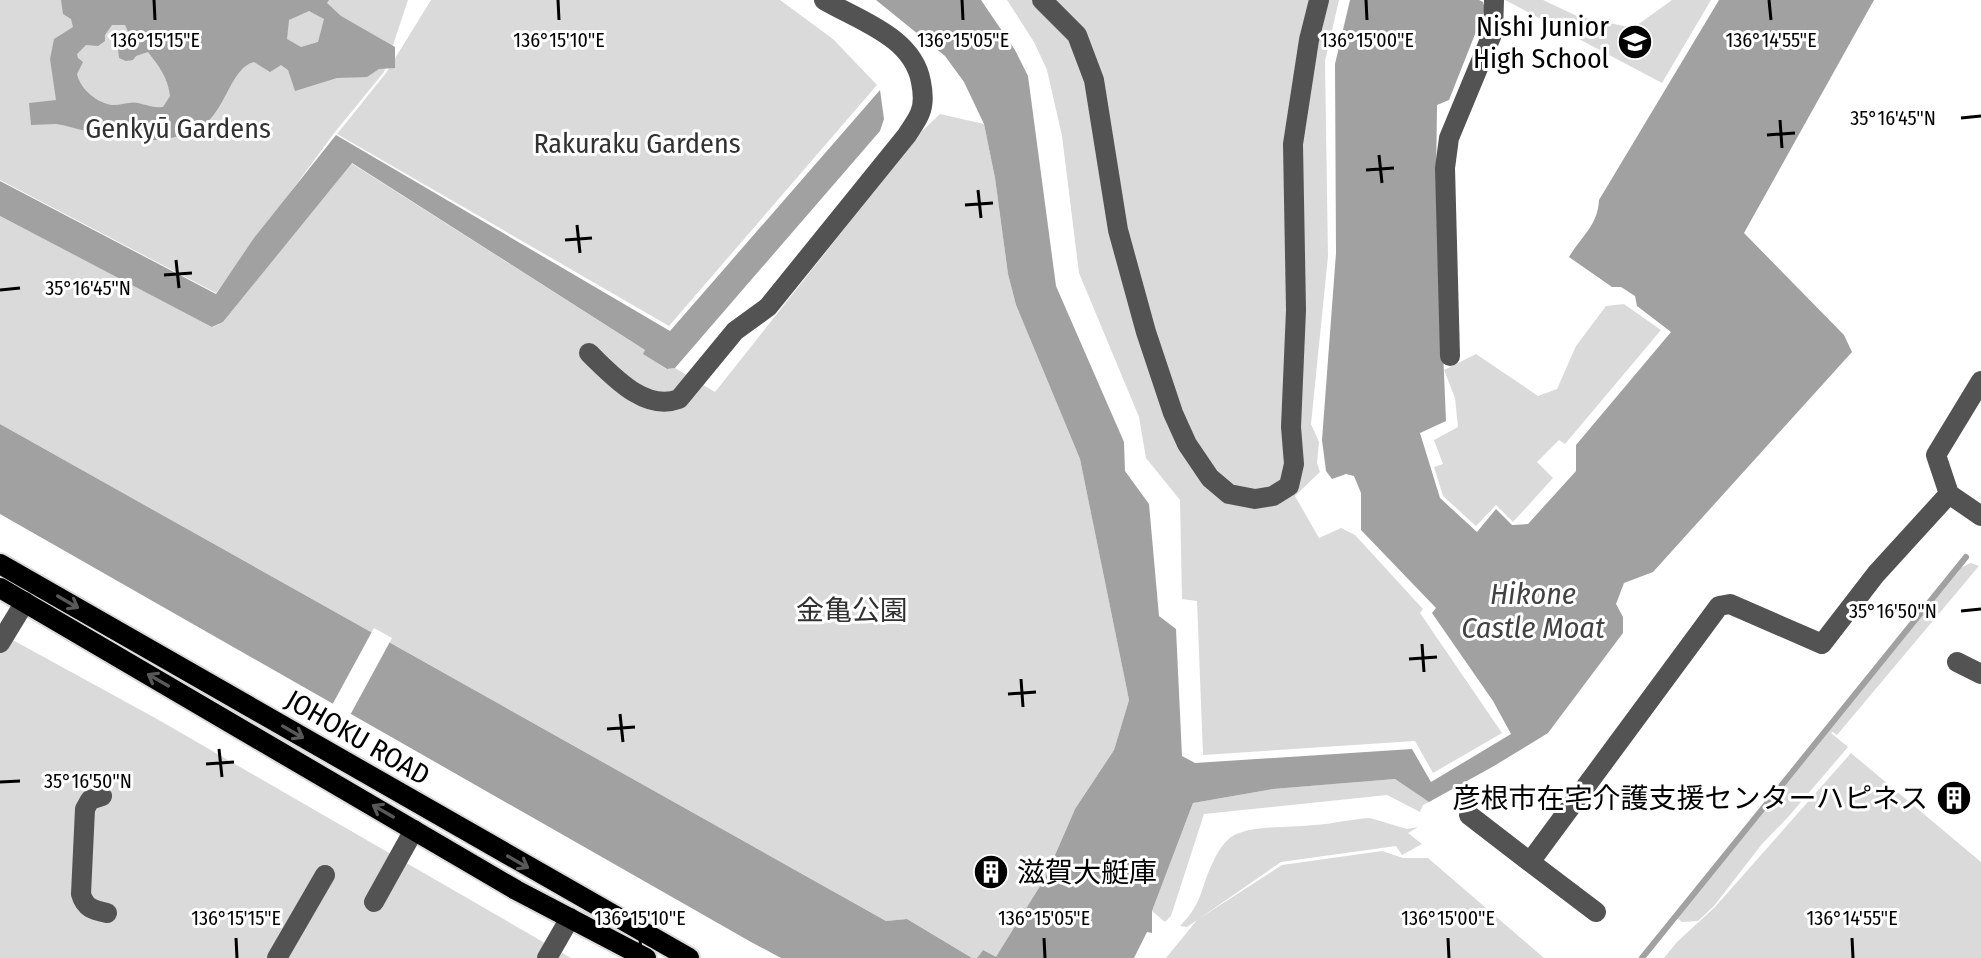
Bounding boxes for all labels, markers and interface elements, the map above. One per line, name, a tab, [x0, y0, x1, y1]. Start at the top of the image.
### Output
place label: Nishi Junior High School	[1473, 10, 1609, 75]
school or university icon: Nishi Junior High School	[1616, 23, 1654, 61]
text: 136°15'15"E	[110, 28, 200, 52]
text: 136°15'10"E	[513, 28, 605, 52]
text: 136°15'05"E	[917, 28, 1009, 52]
text: 136°15'00"E	[1320, 28, 1414, 52]
text: 136°14'55"E	[1725, 28, 1817, 52]
text: 35°16'45"N	[1850, 106, 1936, 130]
park label: Genkyū Gardens	[85, 112, 271, 145]
park label: Rakuraku Gardens	[533, 127, 741, 160]
text: 35°16'45"N	[45, 276, 131, 300]
water label: Hikone Castle Moat	[1461, 576, 1605, 646]
one-way arrow	[56, 594, 79, 610]
park label: 金亀公園	[796, 594, 908, 627]
text: 35°16'50"N	[1849, 599, 1937, 623]
one-way arrow	[147, 672, 170, 688]
street label: JOHOKU ROAD	[280, 683, 436, 792]
one-way arrow	[281, 724, 304, 740]
text: 35°16'50"N	[44, 769, 132, 793]
building icon: 彦根市在宅介護支援センターハピネス	[1935, 779, 1973, 817]
place label: 彦根市在宅介護支援センターハピネス	[1453, 782, 1928, 815]
one-way arrow	[371, 803, 395, 818]
building icon: 滋賀大艇庫	[972, 853, 1010, 891]
one-way arrow	[506, 854, 529, 870]
place label: 滋賀大艇庫	[1017, 856, 1157, 889]
text: 136°15'15"E	[191, 906, 281, 930]
text: 136°15'10"E	[594, 906, 686, 930]
text: 136°15'05"E	[998, 906, 1090, 930]
text: 136°15'00"E	[1401, 906, 1495, 930]
text: 136°14'55"E	[1806, 906, 1898, 930]

